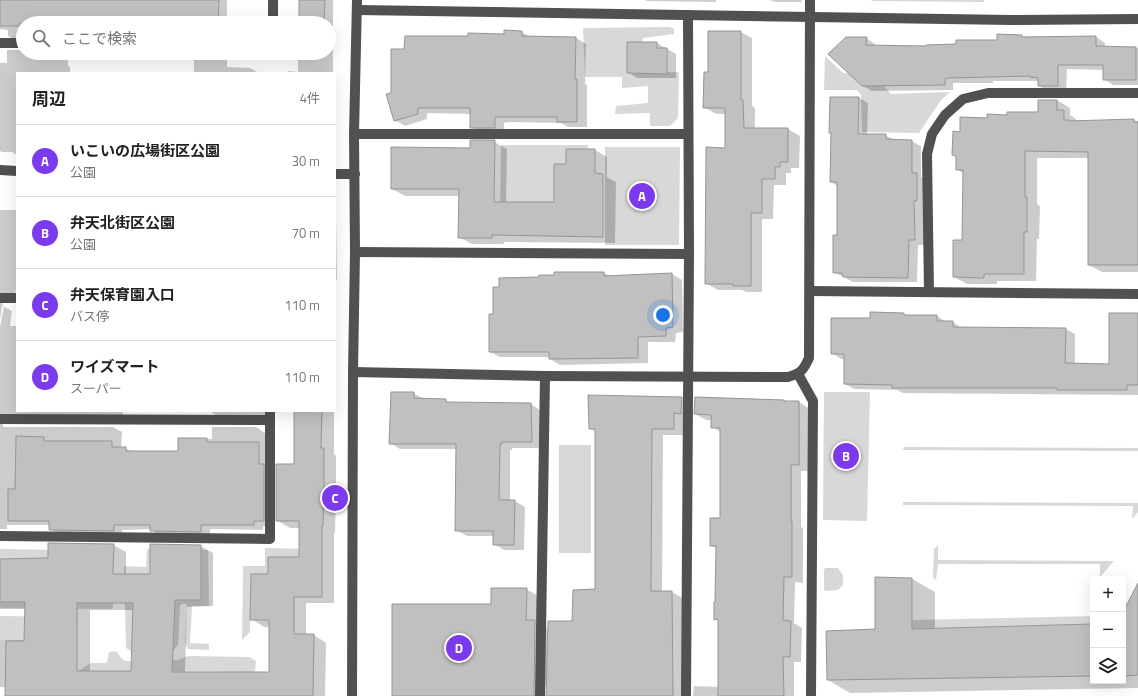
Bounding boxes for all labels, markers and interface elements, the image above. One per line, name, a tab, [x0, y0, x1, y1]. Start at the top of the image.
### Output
search box	[16, 16, 336, 60]
icon: search	[30, 27, 52, 49]
text: ここで検索	[62, 27, 137, 50]
text: 周辺	[32, 86, 66, 112]
text: 4件	[300, 88, 320, 108]
text: いこいの広場街区公園	[70, 139, 220, 162]
text: A	[41, 151, 49, 171]
text: 30 m	[292, 151, 320, 171]
text: 公園	[70, 162, 96, 182]
pin: A	[629, 181, 655, 211]
text: 弁天北街区公園	[70, 211, 175, 234]
text: B	[41, 223, 49, 243]
text: 70 m	[292, 223, 320, 243]
text: 公園	[70, 234, 96, 254]
text: 弁天保育園入口	[70, 283, 175, 306]
text: C	[41, 295, 49, 315]
text: 110 m	[284, 295, 320, 315]
your location	[653, 305, 673, 325]
text: バス停	[70, 306, 109, 326]
text: ワイズマート	[70, 355, 160, 378]
text: D	[41, 367, 49, 387]
text: 110 m	[284, 367, 320, 387]
text: スーパー	[70, 378, 122, 398]
pin: B	[833, 441, 859, 471]
pin: C	[322, 483, 348, 513]
map controls	[1090, 576, 1126, 684]
button: +	[1090, 576, 1126, 612]
button: −	[1090, 612, 1126, 648]
pin: D	[446, 633, 472, 663]
button: layers	[1090, 648, 1126, 684]

